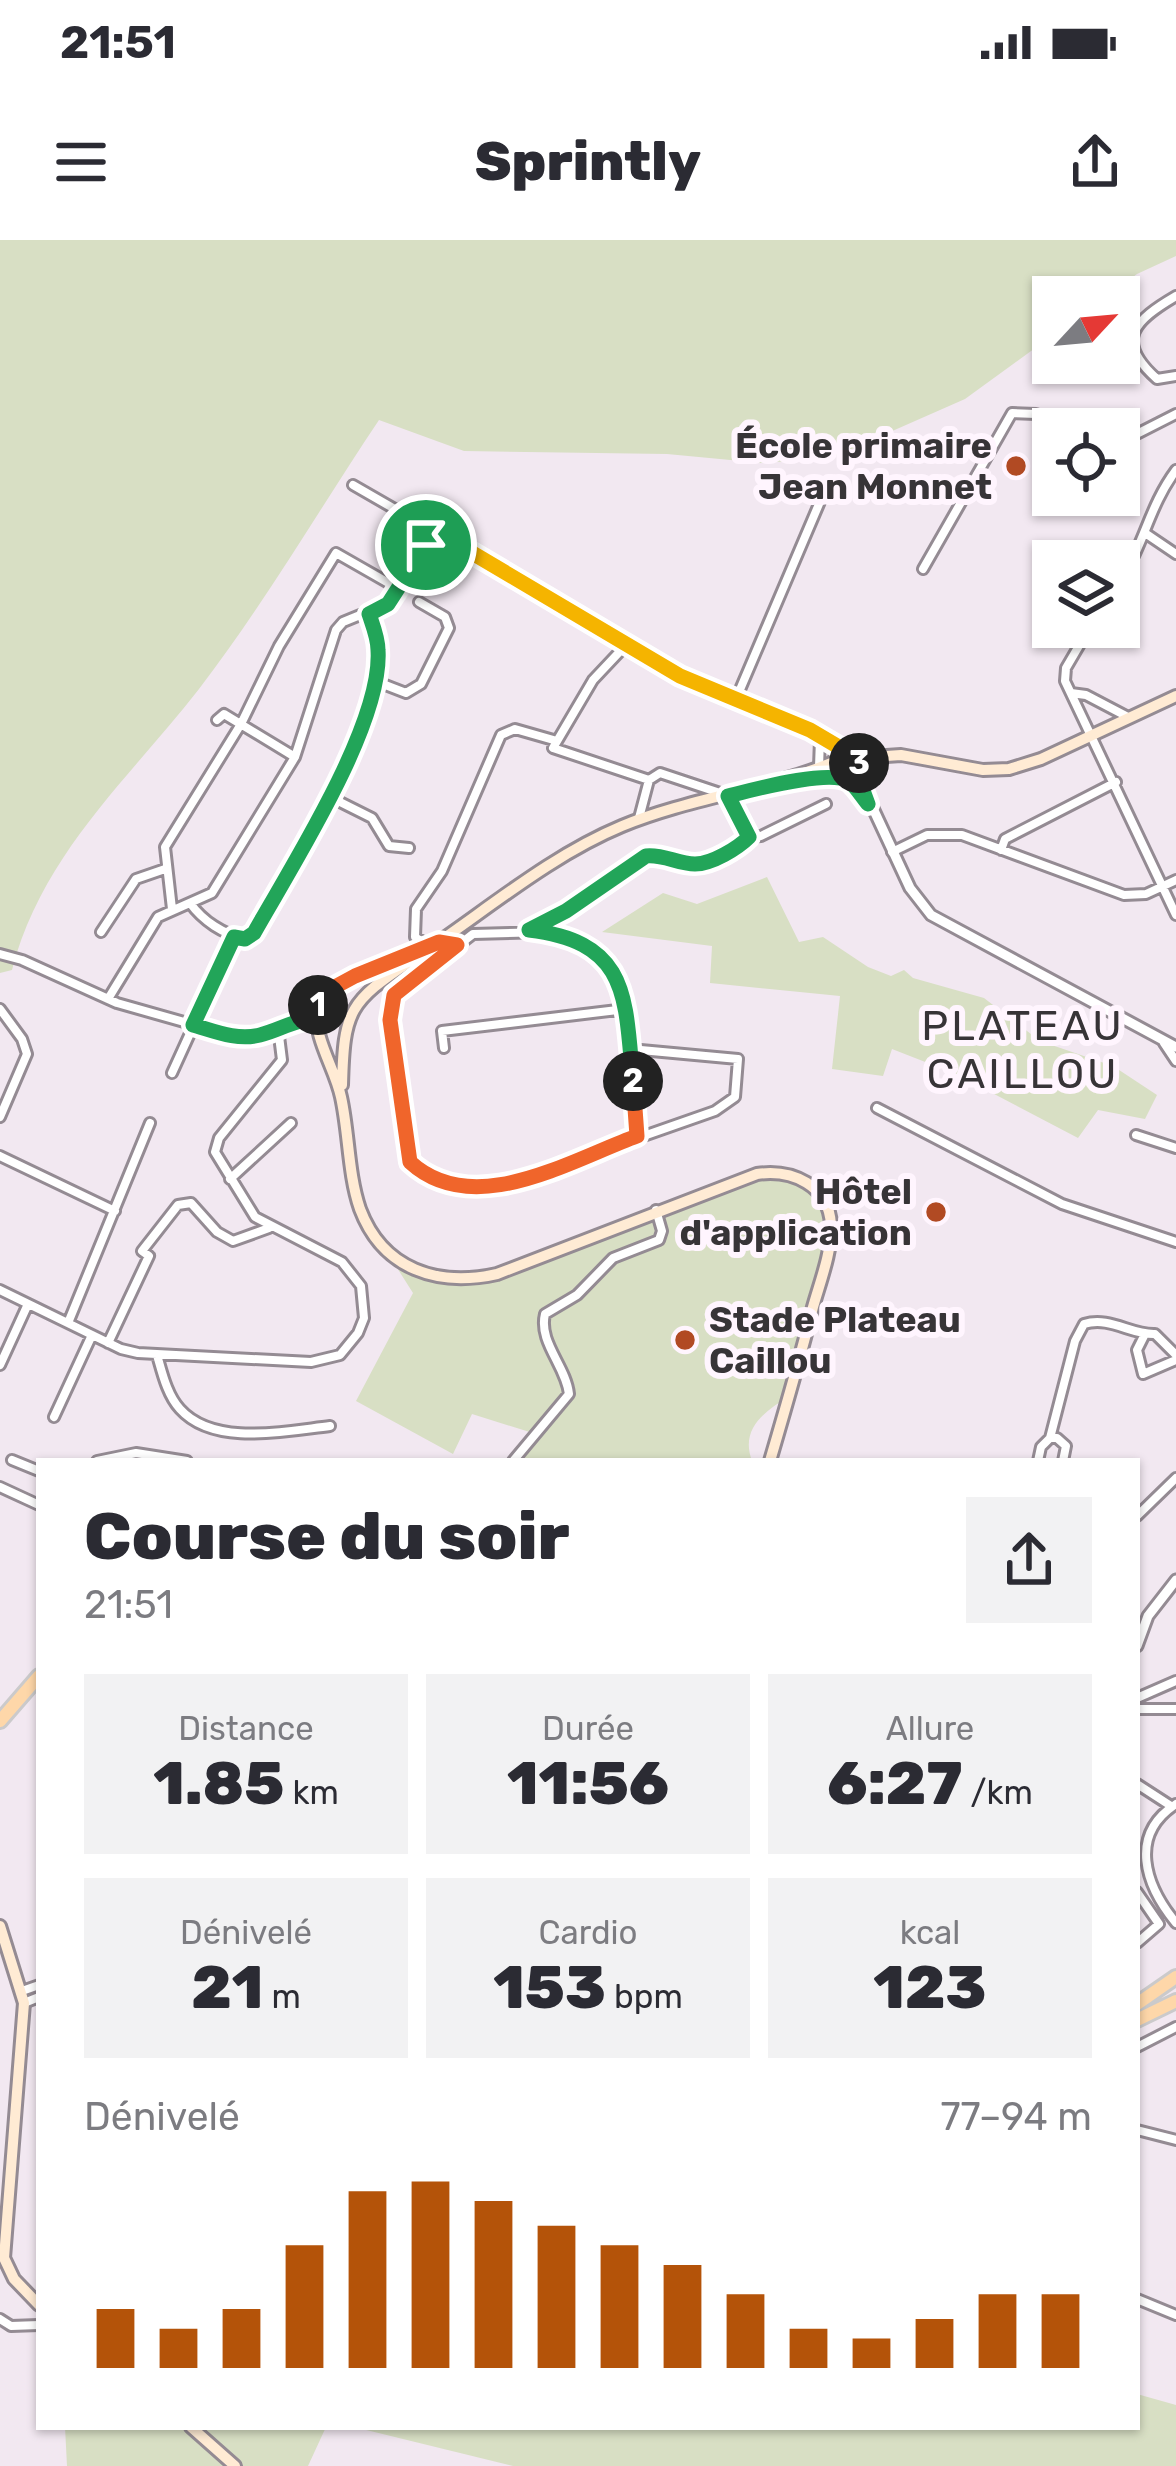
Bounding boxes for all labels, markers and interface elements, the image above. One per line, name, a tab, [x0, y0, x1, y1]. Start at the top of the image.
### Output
text: 21:51	[60, 16, 176, 69]
icon: menu	[48, 129, 114, 195]
icon: share	[1062, 129, 1128, 195]
text: Sprintly	[475, 130, 701, 194]
north arrow	[1032, 276, 1140, 384]
map controls	[1032, 276, 1140, 648]
button: locate	[1032, 408, 1140, 516]
place label: École primaire Jean Monnet	[735, 424, 992, 508]
marker: École primaire Jean Monnet	[1003, 453, 1029, 479]
pin	[375, 494, 477, 596]
icon: arrive	[393, 512, 459, 578]
button: layers	[1032, 540, 1140, 648]
pin: 3	[829, 733, 889, 793]
text: 3	[848, 743, 870, 782]
pin: 1	[288, 975, 348, 1035]
text: 1	[310, 985, 326, 1024]
district label: PLATEAU CAILLOU	[921, 1001, 1125, 1099]
pin: 2	[603, 1051, 663, 1111]
text: 2	[622, 1061, 644, 1100]
place label: Hôtel d'application	[680, 1170, 912, 1254]
marker: Hôtel d'application	[923, 1199, 949, 1225]
place label: Stade Plateau Caillou	[709, 1298, 961, 1382]
marker: Stade Plateau Caillou	[672, 1327, 698, 1353]
text: Course du soir	[84, 1497, 570, 1576]
button: share	[966, 1497, 1092, 1623]
text: 21:51	[84, 1582, 173, 1628]
text: Distance	[178, 1709, 314, 1748]
text: Durée	[542, 1709, 634, 1748]
text: Allure	[886, 1709, 974, 1748]
text: 1.85	[153, 1748, 284, 1819]
text: 11:56	[507, 1748, 669, 1819]
text: 6:27	[827, 1748, 962, 1819]
text: km	[284, 1773, 339, 1812]
text: /km	[962, 1773, 1033, 1812]
text: Dénivelé	[180, 1913, 312, 1952]
text: Cardio	[539, 1913, 637, 1952]
text: kcal	[900, 1913, 960, 1952]
text: 21	[191, 1952, 263, 2023]
text: 153	[493, 1952, 606, 2023]
text: 123	[873, 1952, 987, 2023]
text: m	[263, 1977, 301, 2016]
text: bpm	[606, 1977, 683, 2016]
text: Dénivelé	[84, 2094, 240, 2140]
text: 77–94 m	[940, 2094, 1092, 2140]

